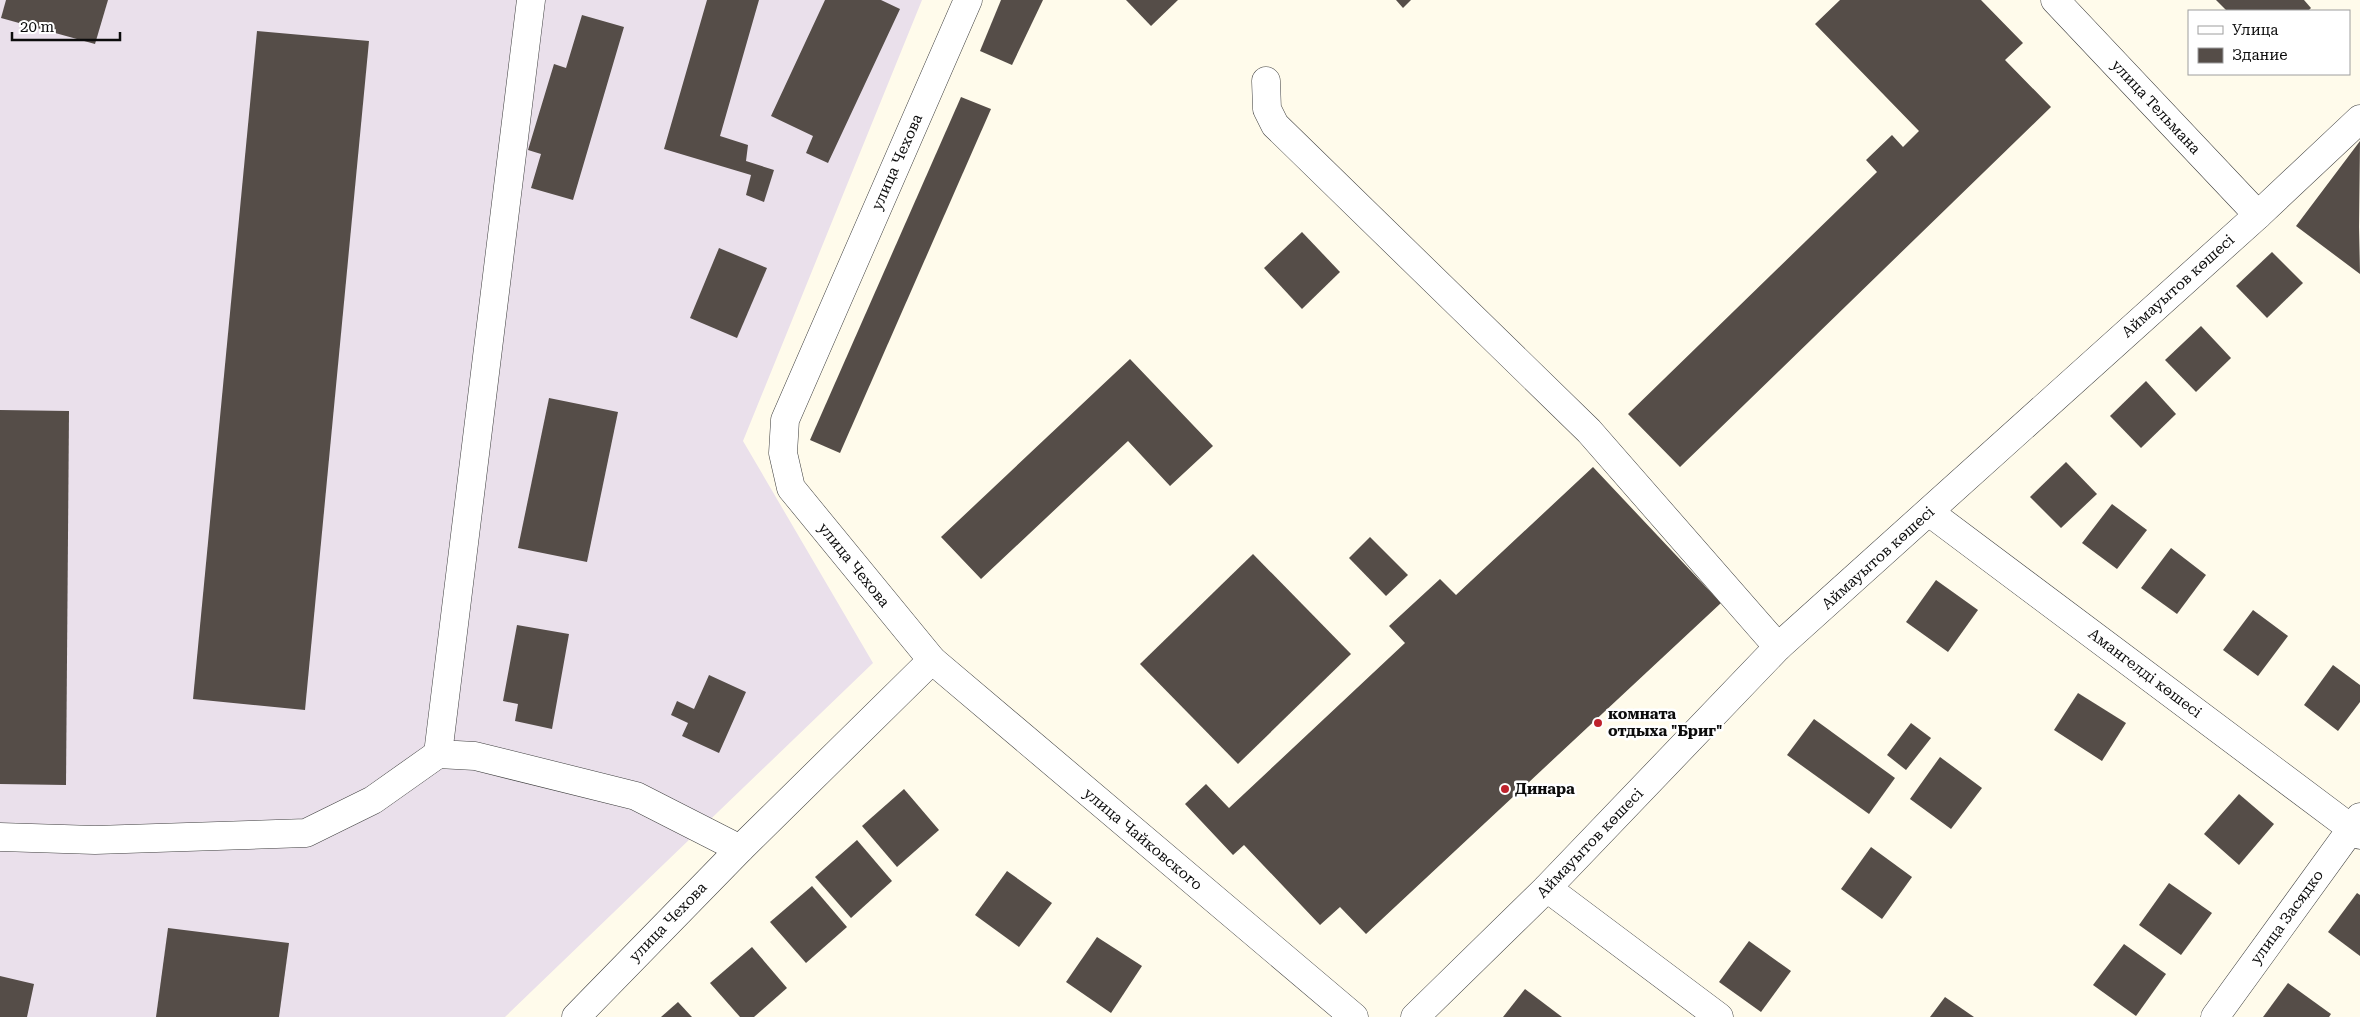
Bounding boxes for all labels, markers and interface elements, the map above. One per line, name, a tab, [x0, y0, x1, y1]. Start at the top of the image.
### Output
scale bar	[12, 10, 120, 42]
legend	[2188, 10, 2350, 75]
text: 20 m	[20, 18, 55, 36]
text: Улица	[2232, 21, 2278, 39]
text: Здание	[2232, 46, 2288, 64]
street label: улица Тельмана	[2108, 56, 2204, 158]
street label: улица Чехова	[868, 111, 926, 213]
street label: Аймауытов көшесі	[2118, 231, 2238, 341]
street label: Аймауытов көшесі	[1818, 503, 1938, 613]
street label: улица Чехова	[814, 519, 894, 611]
street label: Амангелді көшесі	[2085, 624, 2205, 722]
place label: комната отдыха "Бриг"	[1608, 705, 1722, 740]
marker: комната отдыха "Бриг"	[1592, 717, 1604, 729]
place label: Динара	[1515, 780, 1575, 798]
marker: Динара	[1499, 783, 1511, 795]
street label: улица Чайковского	[1080, 784, 1206, 894]
street label: Аймауытов көшесі	[1533, 784, 1647, 901]
street label: улица Засядко	[2247, 866, 2327, 968]
street label: улица Чехова	[626, 878, 710, 966]

